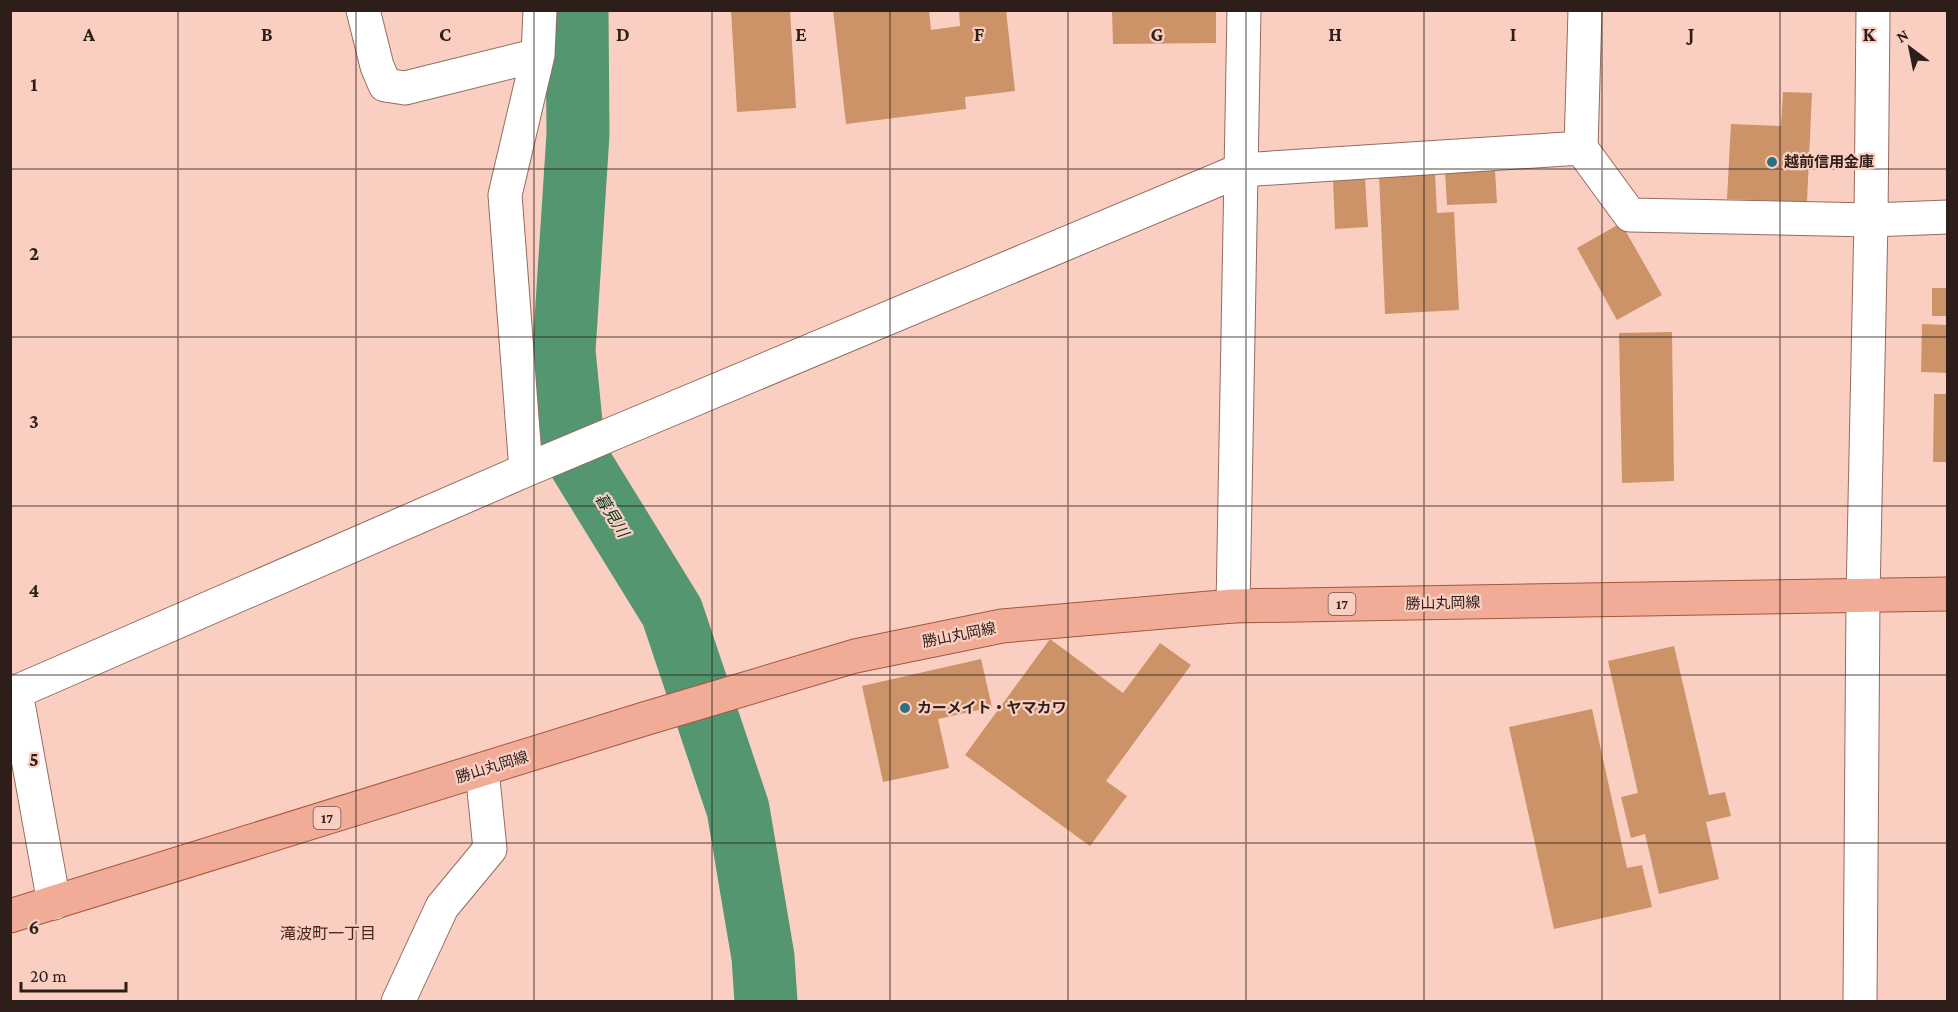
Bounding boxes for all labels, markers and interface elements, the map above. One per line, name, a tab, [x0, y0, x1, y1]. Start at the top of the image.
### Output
north arrow	[1880, 18, 1940, 78]
text: A	[82, 23, 96, 45]
text: B	[261, 23, 273, 45]
text: C	[439, 23, 451, 45]
text: D	[616, 23, 630, 45]
text: E	[795, 23, 807, 45]
text: F	[974, 23, 985, 45]
text: G	[1151, 23, 1164, 45]
text: H	[1328, 23, 1342, 45]
text: I	[1510, 23, 1517, 45]
text: J	[1686, 23, 1695, 45]
text: K	[1863, 23, 1877, 45]
text: N	[1893, 26, 1912, 46]
text: 1	[30, 73, 38, 95]
place label: 越前信用金庫	[1784, 153, 1874, 170]
marker: 越前信用金庫	[1765, 155, 1779, 169]
text: 2	[29, 242, 39, 264]
text: 3	[29, 410, 39, 432]
water label: 暮見川	[592, 490, 633, 542]
text: 4	[29, 579, 40, 601]
road number: 17	[1328, 593, 1356, 615]
street label: 勝山丸岡線	[1405, 594, 1481, 612]
street label: 勝山丸岡線	[921, 620, 997, 650]
place label: カーメイト・ヤマカワ	[917, 700, 1066, 716]
marker: カーメイト・ヤマカワ	[898, 701, 912, 715]
text: 5	[29, 748, 39, 770]
street label: 勝山丸岡線	[454, 748, 530, 786]
road number: 17	[314, 807, 340, 829]
text: 6	[29, 916, 39, 938]
district label: 滝波町一丁目	[280, 925, 376, 942]
scale bar	[21, 955, 126, 993]
text: 20 m	[30, 966, 67, 986]

